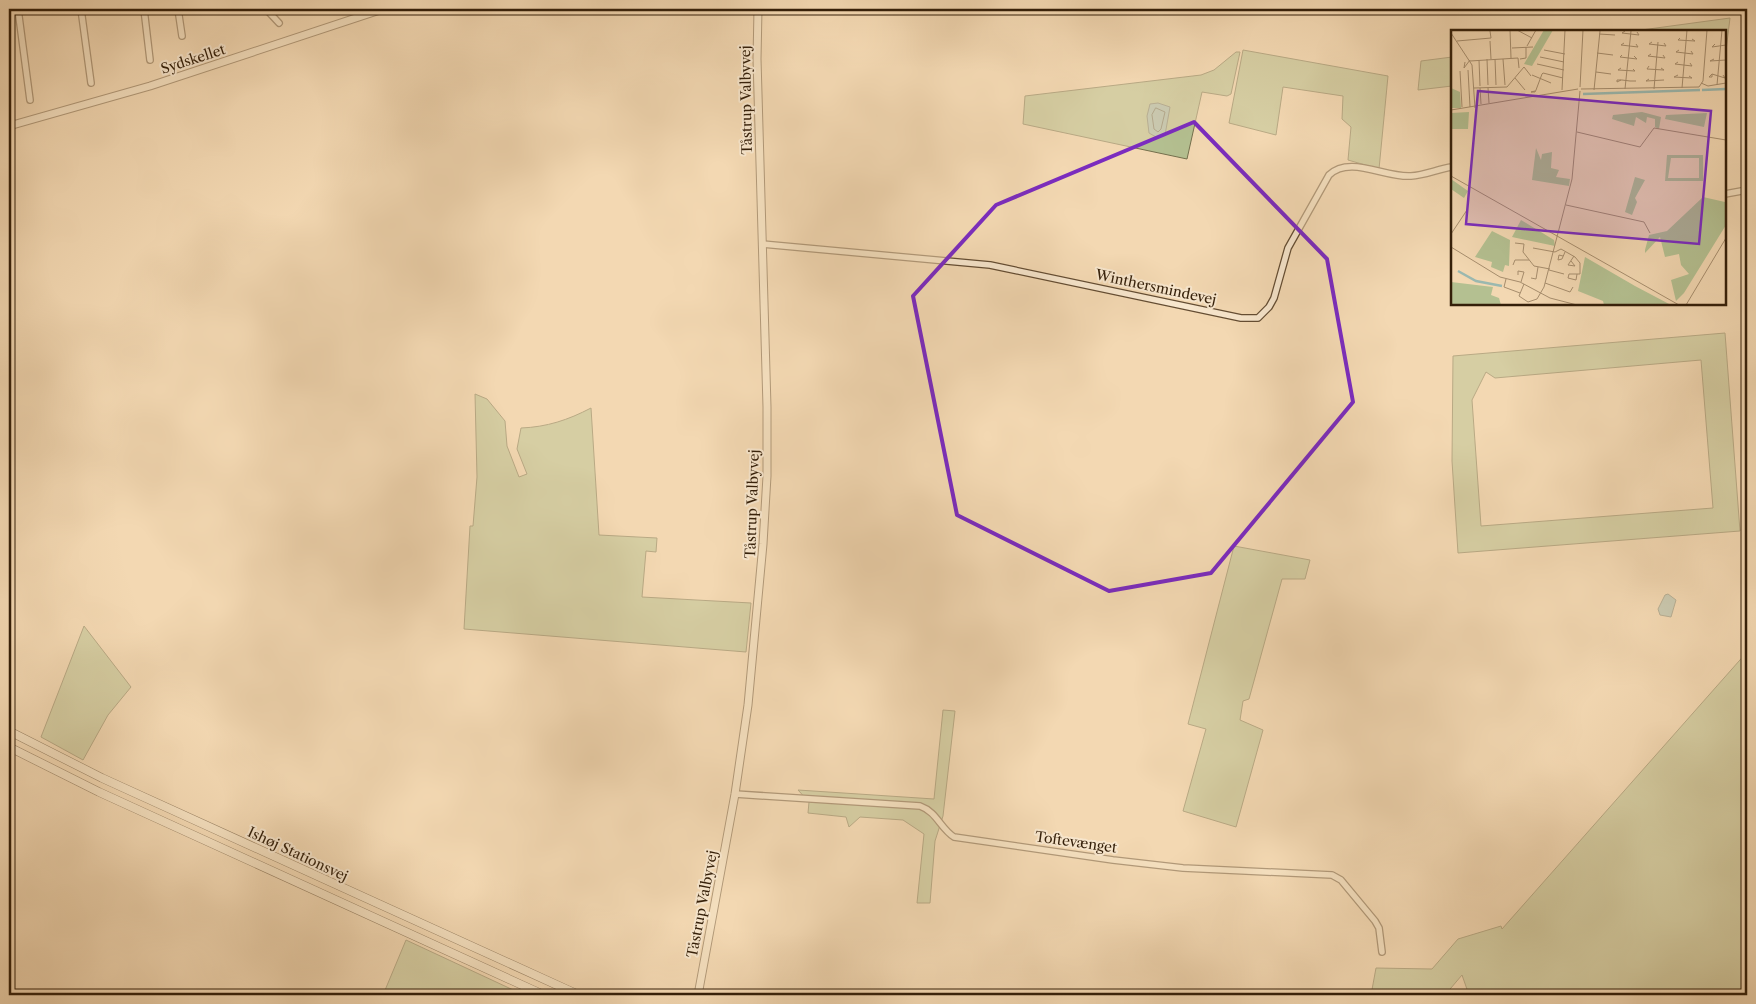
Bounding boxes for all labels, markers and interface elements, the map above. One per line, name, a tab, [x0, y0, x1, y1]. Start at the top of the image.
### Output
inset map	[1451, 30, 1726, 305]
street label: Sydskellet	[158, 40, 228, 78]
street label: Tåstrup Valbyvej	[736, 45, 756, 155]
street label: Winthersmindevej	[1093, 265, 1218, 309]
street label: Tåstrup Valbyvej	[741, 449, 763, 559]
street label: Ishøj Stationsvej	[245, 823, 351, 885]
street label: Toftevænget	[1034, 827, 1118, 857]
street label: Tåstrup Valbyvej	[683, 849, 721, 959]

